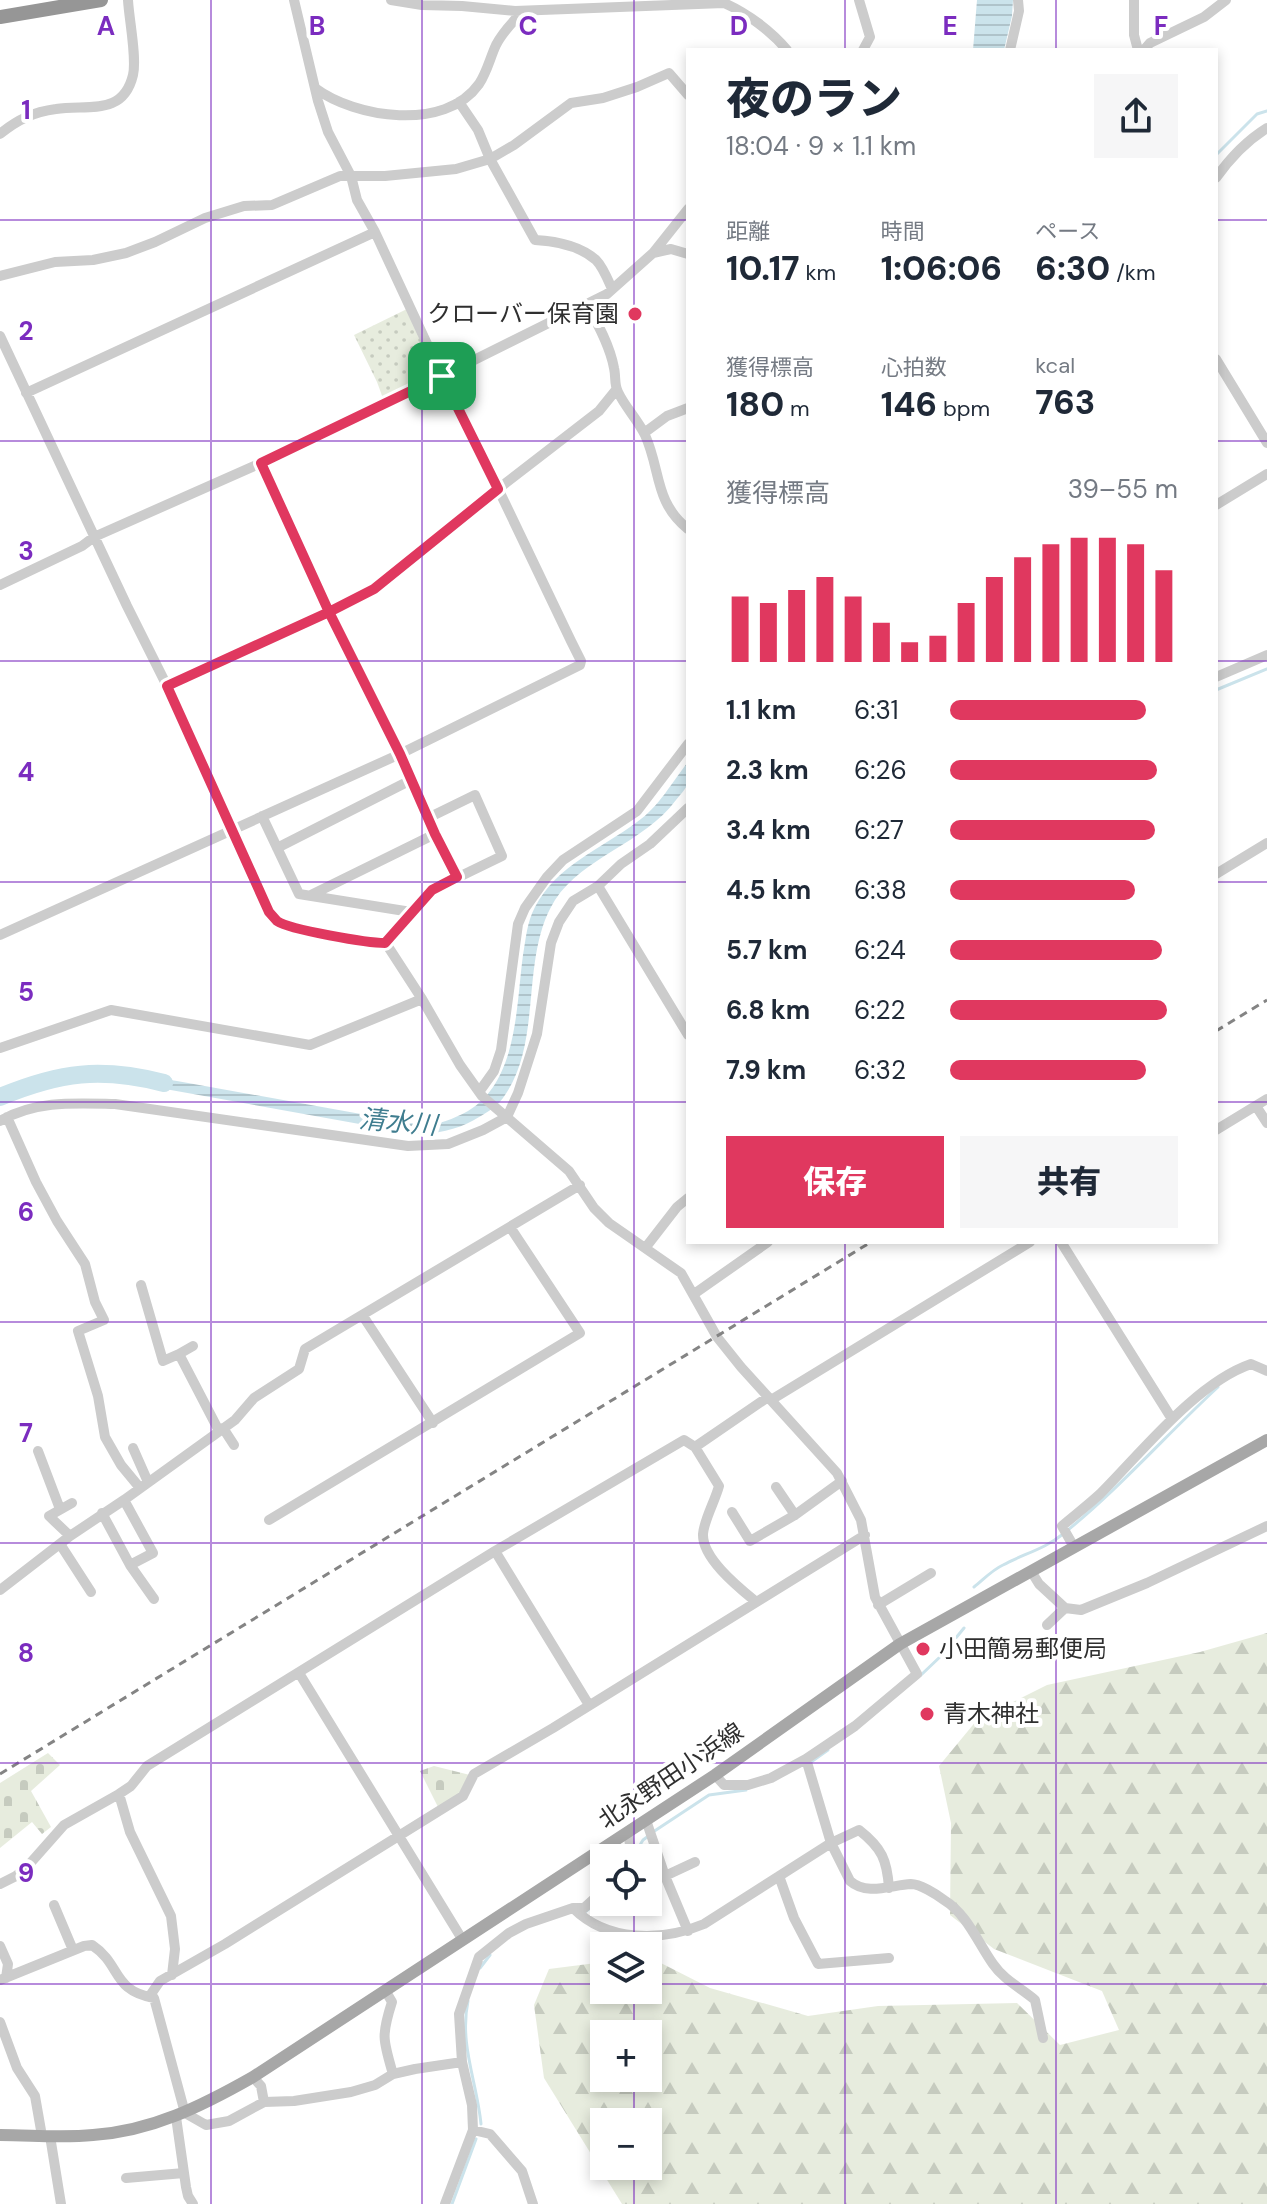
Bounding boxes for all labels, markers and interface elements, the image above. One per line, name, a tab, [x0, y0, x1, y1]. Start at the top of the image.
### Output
text: A	[97, 9, 115, 43]
text: B	[309, 9, 325, 43]
text: C	[518, 9, 538, 43]
text: D	[730, 9, 748, 43]
text: E	[942, 9, 958, 43]
text: F	[1154, 9, 1168, 43]
text: 夜のラン	[726, 70, 902, 128]
button: share	[1094, 74, 1178, 158]
text: 1	[21, 93, 31, 127]
text: 18:04 · 9 × 1.1 km	[726, 129, 916, 163]
text: 距離	[726, 217, 770, 246]
text: 時間	[881, 217, 925, 246]
text: ペース	[1035, 217, 1100, 246]
text: 10.17	[726, 246, 800, 291]
text: 1:06:06	[881, 246, 1002, 291]
text: 6:30	[1035, 246, 1110, 291]
text: km	[800, 258, 836, 287]
text: /km	[1110, 258, 1155, 287]
place label: クローバー保育園	[427, 298, 619, 329]
marker: クローバー保育園	[626, 305, 644, 323]
text: 2	[18, 314, 34, 348]
pin	[408, 342, 476, 410]
text: kcal	[1035, 351, 1075, 380]
text: 獲得標高	[726, 353, 814, 382]
text: 心拍数	[881, 353, 947, 382]
icon: arrive	[420, 354, 464, 398]
text: 763	[1035, 380, 1095, 425]
text: 180	[726, 382, 784, 427]
text: 146	[881, 382, 937, 427]
text: m	[784, 394, 810, 423]
text: bpm	[937, 394, 990, 423]
text: 39–55 m	[1068, 472, 1178, 506]
text: 獲得標高	[726, 476, 830, 510]
text: 3	[18, 534, 34, 568]
text: 1.1 km	[726, 693, 796, 727]
text: 6:31	[854, 693, 899, 727]
text: 2.3 km	[726, 753, 809, 787]
text: 6:26	[854, 753, 907, 787]
text: 4	[18, 755, 34, 789]
text: 3.4 km	[726, 813, 811, 847]
text: 6:27	[854, 813, 904, 847]
text: 4.5 km	[726, 873, 811, 907]
text: 6:38	[854, 873, 907, 907]
text: 5.7 km	[726, 933, 808, 967]
text: 6:24	[854, 933, 906, 967]
text: 5	[18, 975, 34, 1009]
text: 6.8 km	[726, 993, 810, 1027]
text: 6:22	[854, 993, 906, 1027]
text: 7.9 km	[726, 1053, 806, 1087]
text: 6:32	[854, 1053, 906, 1087]
water label: 清水川	[358, 1102, 441, 1143]
button: 保存	[726, 1136, 944, 1228]
button: 共有	[960, 1136, 1178, 1228]
text: 6	[18, 1195, 34, 1229]
text: 7	[19, 1416, 33, 1450]
place label: 小田簡易郵便局	[939, 1633, 1107, 1664]
text: 8	[18, 1636, 34, 1670]
marker: 小田簡易郵便局	[914, 1640, 932, 1658]
place label: 青木神社	[943, 1698, 1039, 1729]
marker: 青木神社	[918, 1705, 936, 1723]
street label: 北永野田小浜線	[592, 1716, 749, 1835]
map controls	[590, 1844, 662, 2180]
button: locate	[590, 1844, 662, 1916]
text: 9	[18, 1856, 34, 1890]
button: layers	[590, 1932, 662, 2004]
button: +	[590, 2020, 662, 2092]
button: −	[590, 2108, 662, 2180]

